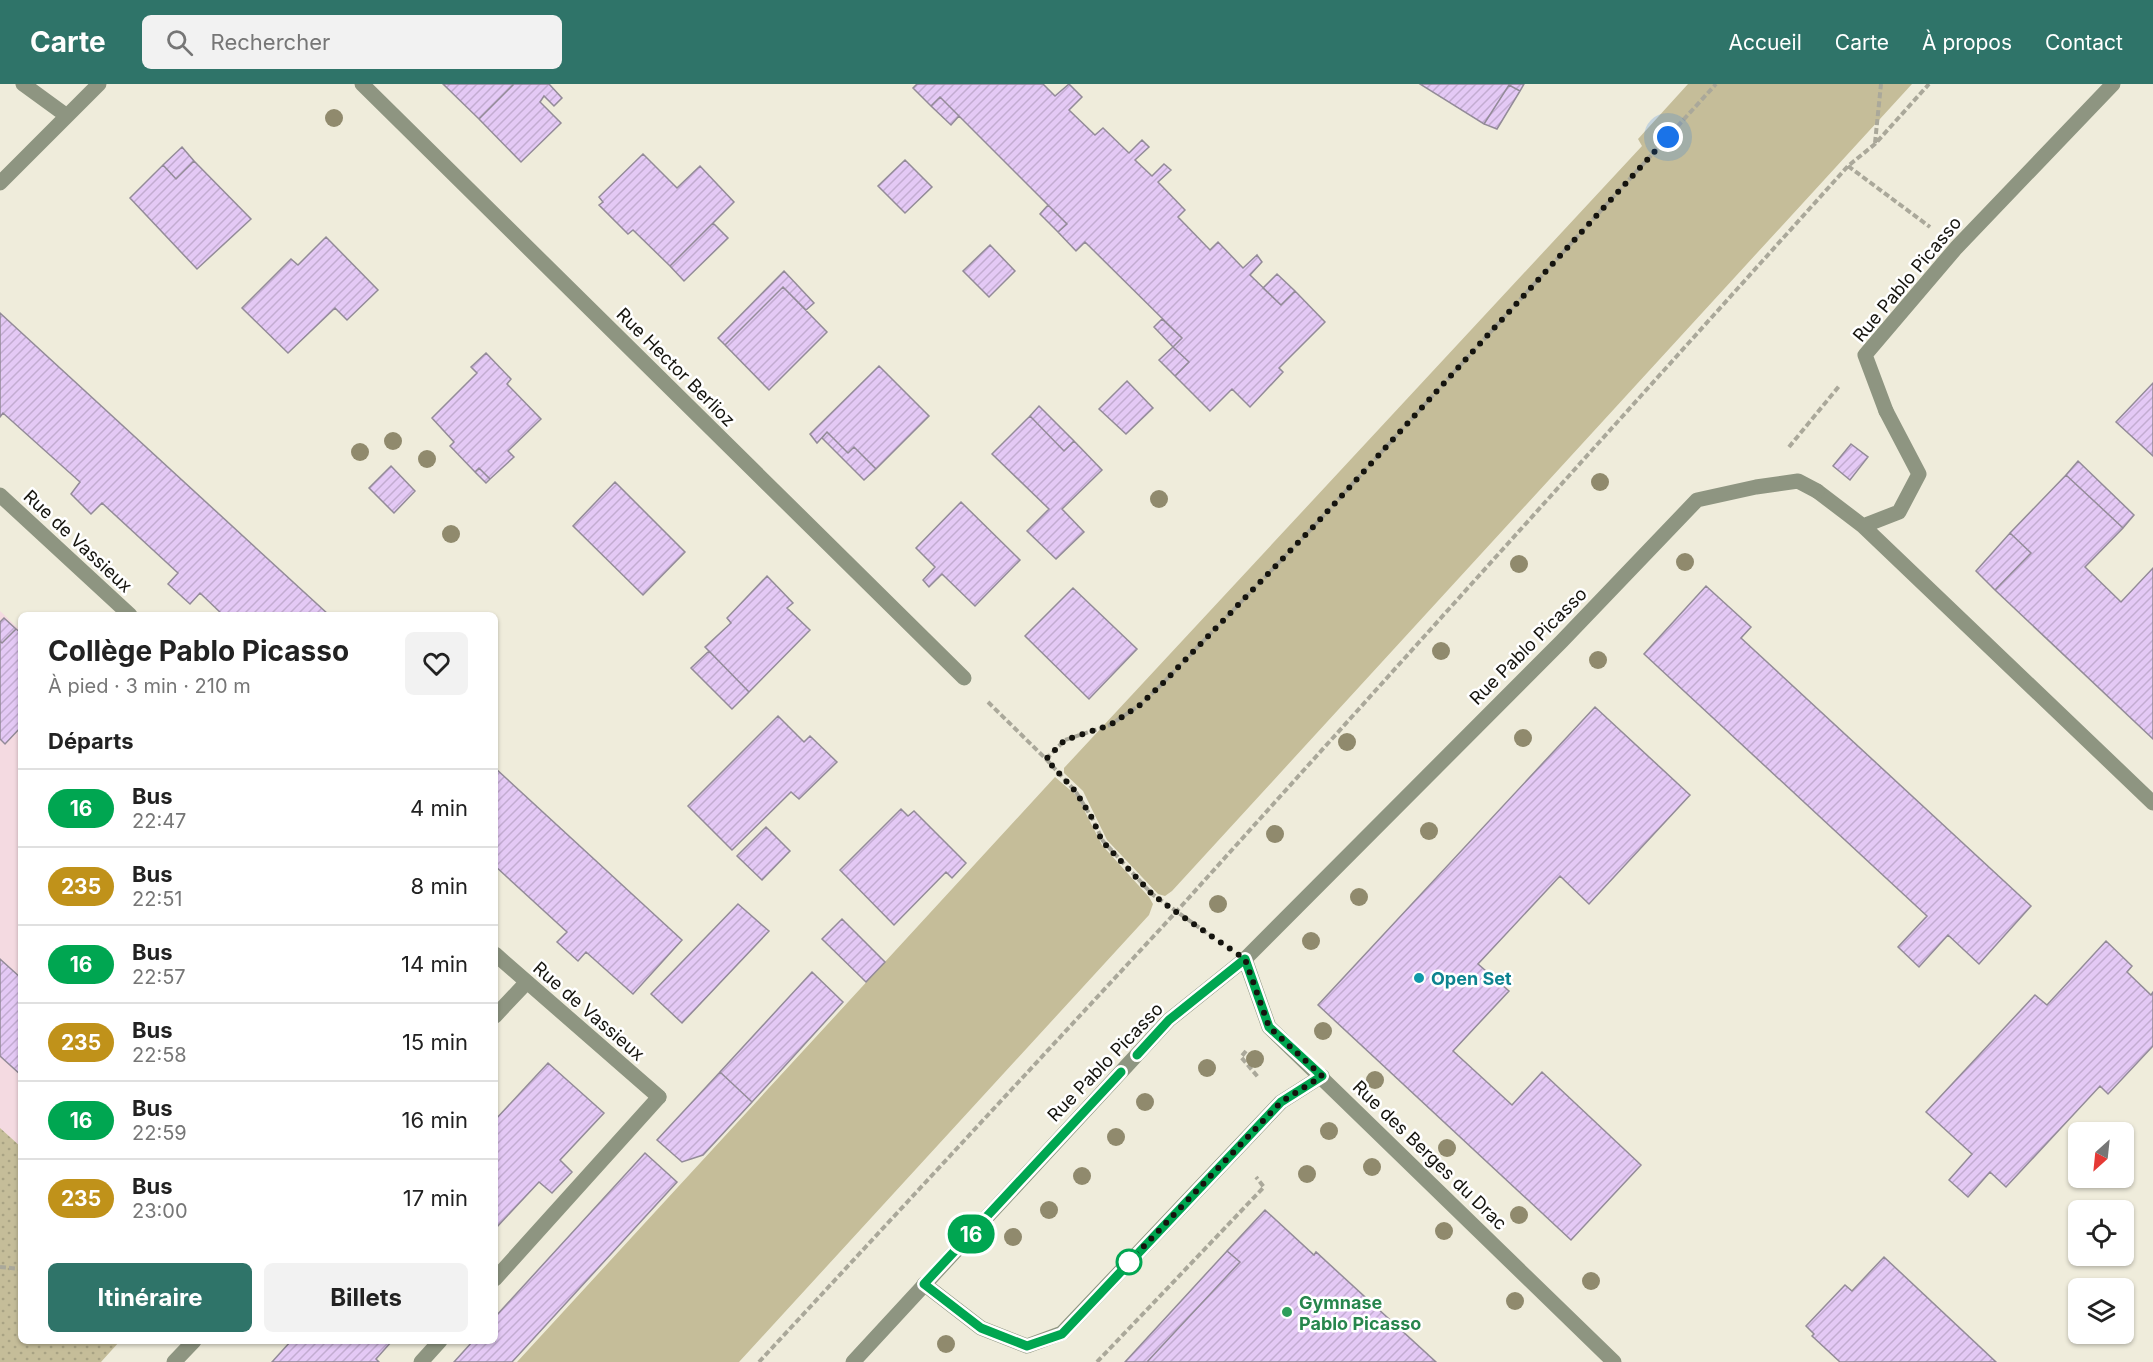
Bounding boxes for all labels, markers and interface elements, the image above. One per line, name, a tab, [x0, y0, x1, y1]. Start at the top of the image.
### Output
search box	[142, 15, 562, 69]
text: Carte	[30, 25, 106, 59]
icon: search	[163, 26, 196, 59]
text: Rechercher	[211, 29, 330, 55]
text: Accueil	[1728, 30, 1802, 55]
text: Carte	[1835, 30, 1889, 55]
text: À propos	[1922, 30, 2012, 55]
text: Contact	[2045, 30, 2123, 55]
your location	[1653, 122, 1683, 152]
street label: Rue Pablo Picasso	[1849, 212, 1965, 346]
street label: Rue Hector Berlioz	[612, 303, 740, 431]
street label: Rue de Vassieux	[20, 485, 137, 597]
street label: Rue Pablo Picasso	[1465, 583, 1591, 709]
button: heart	[405, 632, 468, 695]
text: Collège Pablo Picasso	[48, 634, 349, 668]
text: À pied · 3 min · 210 m	[48, 674, 251, 698]
text: Départs	[48, 728, 133, 754]
text: Bus	[132, 783, 173, 809]
text: 4 min	[410, 795, 468, 821]
text: 16	[70, 796, 92, 821]
text: 22:47	[132, 809, 186, 833]
text: Bus	[132, 861, 173, 887]
text: 8 min	[411, 873, 468, 899]
text: 235	[61, 874, 101, 899]
text: 22:51	[132, 887, 182, 911]
text: Bus	[132, 939, 173, 965]
text: 14 min	[401, 951, 468, 977]
text: 16	[70, 952, 92, 977]
street label: Rue de Vassieux	[529, 957, 649, 1065]
text: 22:57	[132, 965, 186, 989]
place label: Open Set	[1431, 968, 1512, 989]
marker: Open Set	[1412, 971, 1426, 985]
street label: Rue Pablo Picasso	[1043, 998, 1167, 1126]
text: Bus	[132, 1017, 173, 1043]
text: 15 min	[402, 1029, 468, 1055]
text: 235	[61, 1030, 101, 1055]
text: 22:58	[132, 1043, 187, 1067]
street label: Rue des Berges du Drac	[1349, 1076, 1511, 1234]
text: Bus	[132, 1095, 173, 1121]
text: 16 min	[402, 1107, 468, 1133]
text: 16	[70, 1108, 92, 1133]
text: 22:59	[132, 1121, 187, 1145]
north arrow	[2068, 1122, 2134, 1188]
map controls	[2068, 1122, 2134, 1344]
text: Bus	[132, 1173, 173, 1199]
text: 17 min	[403, 1185, 468, 1211]
text: 235	[61, 1186, 101, 1211]
text: 23:00	[132, 1199, 188, 1223]
button: locate	[2068, 1200, 2134, 1266]
line badge: 16	[944, 1214, 998, 1254]
text: 16	[960, 1222, 982, 1247]
unlabelled marker	[1116, 1249, 1142, 1275]
button: Itinéraire	[48, 1263, 252, 1332]
button: Billets	[264, 1263, 468, 1332]
button: layers	[2068, 1278, 2134, 1344]
place label: Gymnase Pablo Picasso	[1299, 1292, 1421, 1334]
marker: Gymnase Pablo Picasso	[1280, 1305, 1294, 1319]

